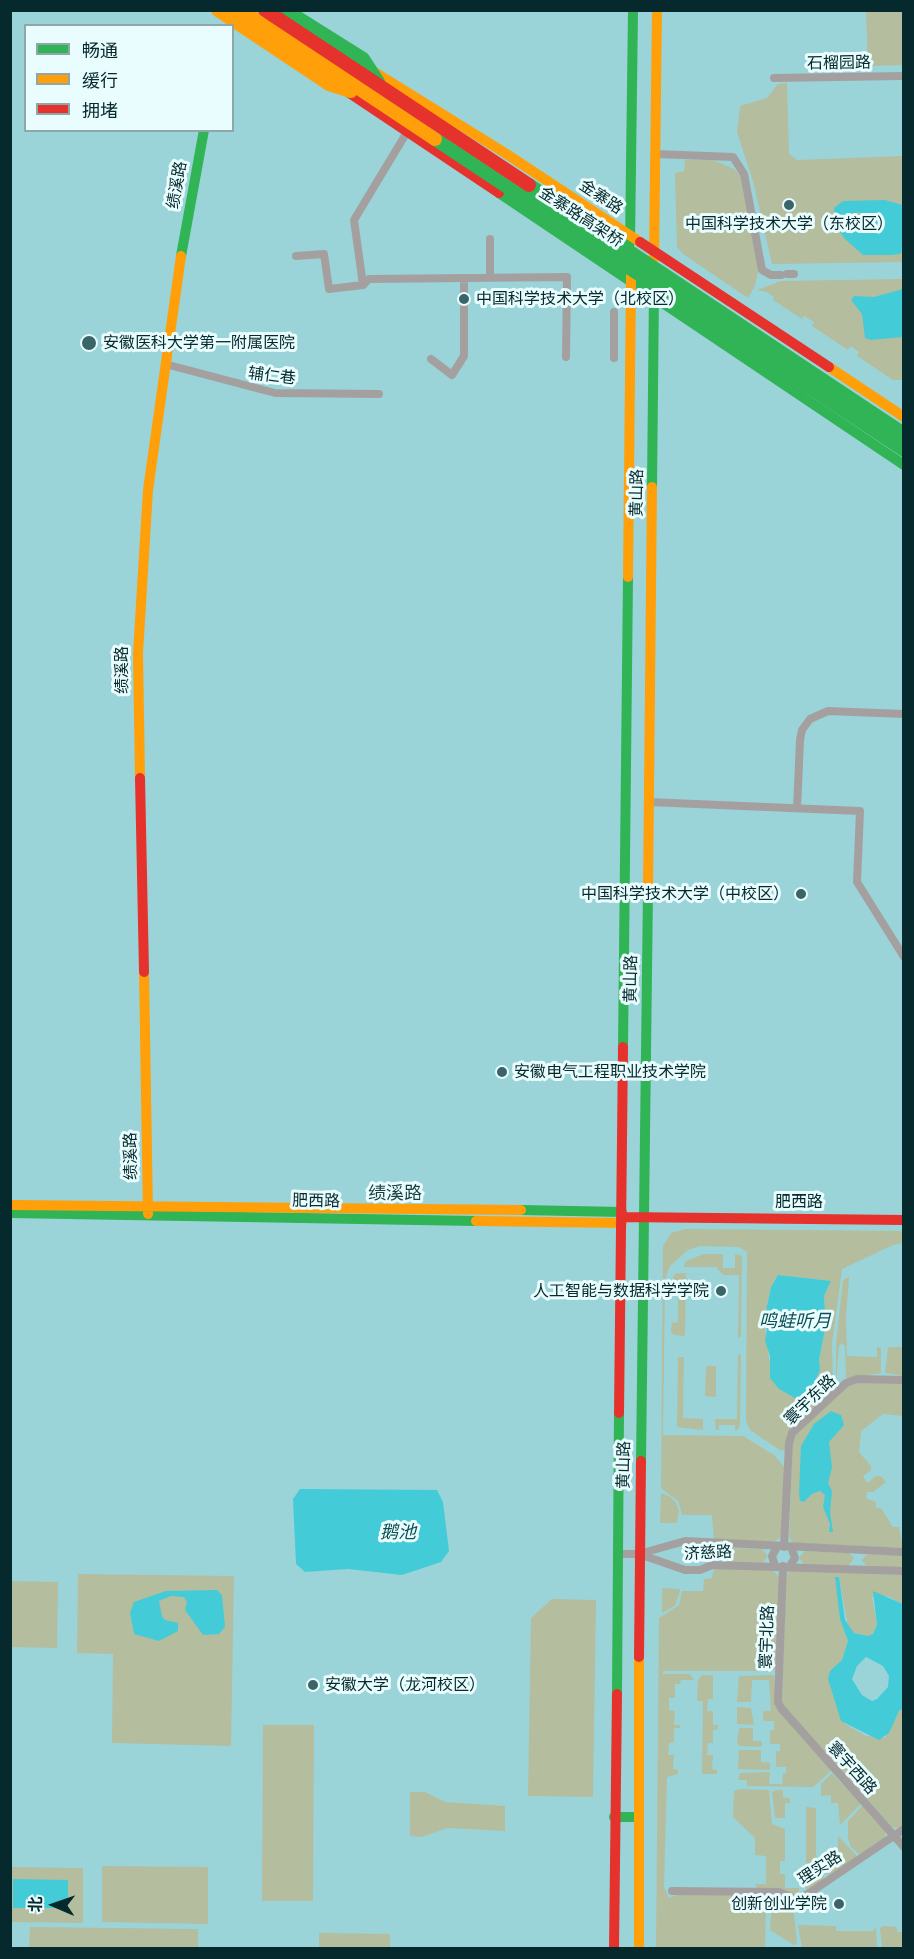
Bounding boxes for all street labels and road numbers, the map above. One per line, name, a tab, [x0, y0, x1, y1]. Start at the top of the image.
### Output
street label: 石榴园路	[807, 53, 871, 73]
street label: 绩溪路	[163, 160, 191, 210]
street label: 金寨路	[576, 176, 626, 218]
street label: 金寨路高架桥	[536, 183, 626, 251]
street label: 辅仁巷	[247, 364, 297, 388]
street label: 黄山路	[627, 469, 647, 517]
street label: 绩溪路	[112, 646, 132, 694]
street label: 黄山路	[621, 955, 641, 1003]
street label: 绩溪路	[121, 1132, 141, 1180]
street label: 肥西路	[292, 1191, 340, 1211]
street label: 肥西路	[775, 1192, 823, 1212]
street label: 寰宇东路	[780, 1371, 840, 1429]
street label: 黄山路	[614, 1441, 634, 1489]
street label: 济慈路	[684, 1542, 732, 1564]
street label: 寰宇北路	[756, 1605, 778, 1669]
street label: 寰宇西路	[823, 1738, 881, 1798]
street label: 理实路	[795, 1847, 845, 1889]

